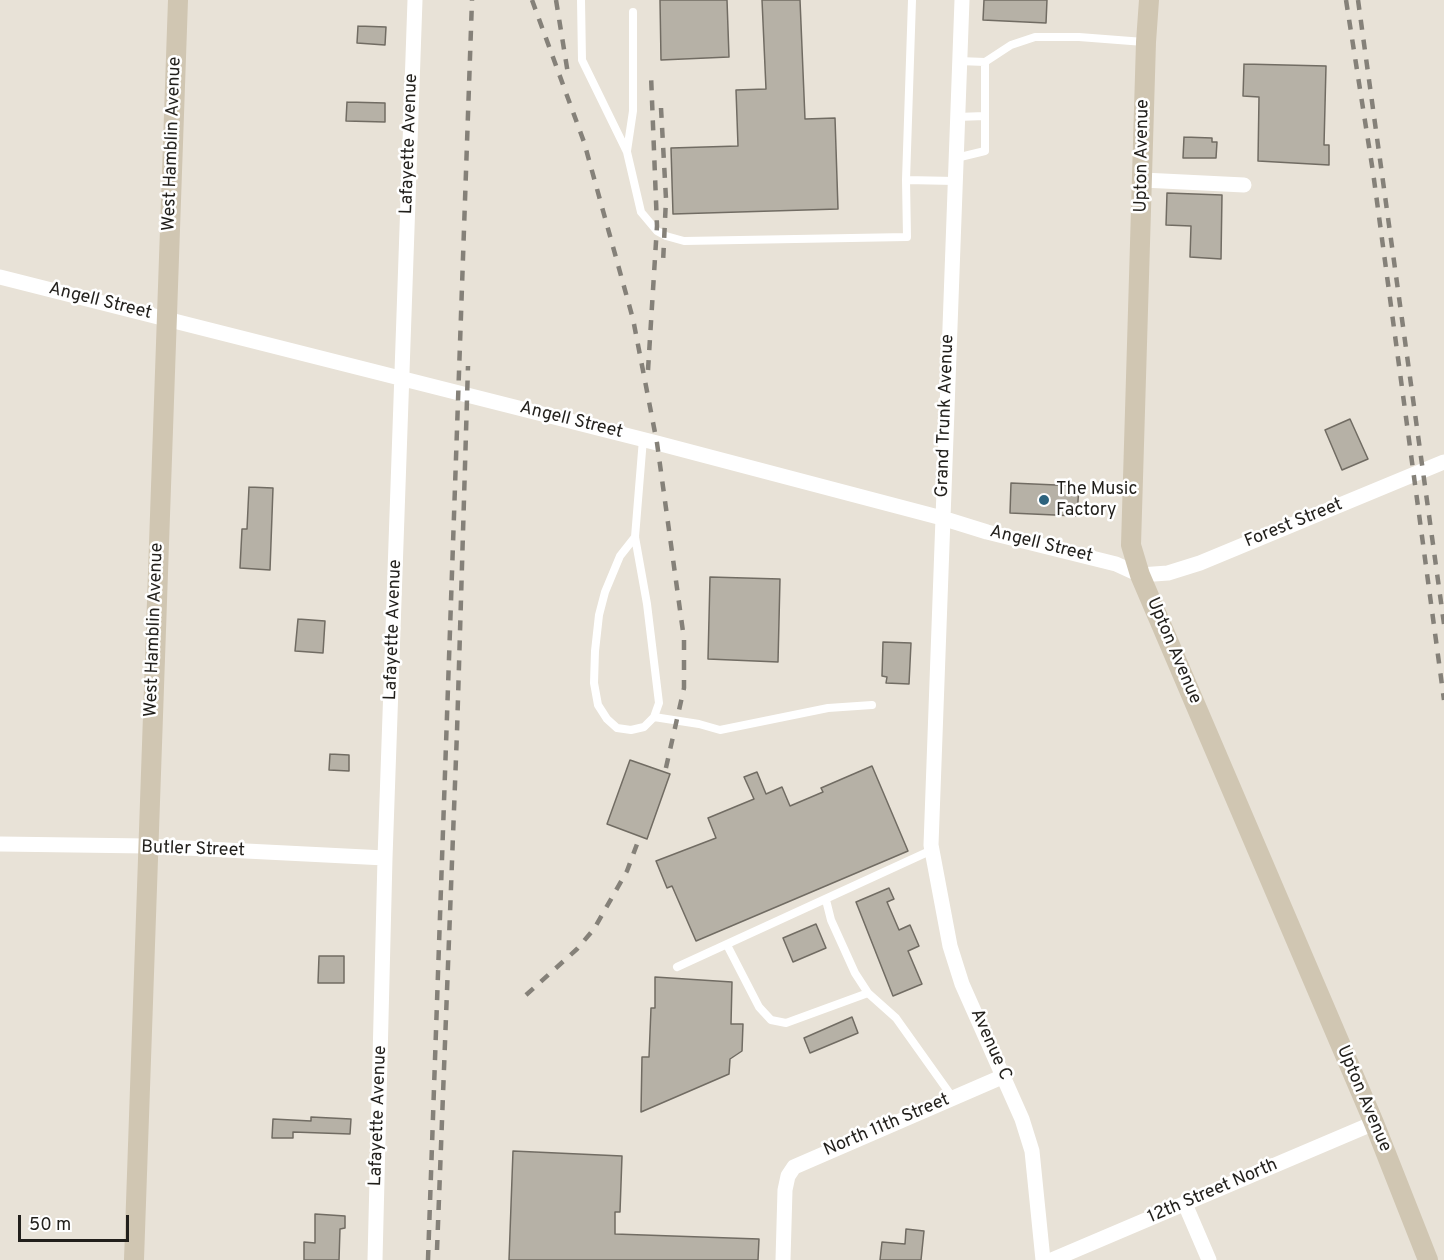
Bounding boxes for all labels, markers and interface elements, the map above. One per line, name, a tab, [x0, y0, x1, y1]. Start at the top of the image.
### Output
street label: West Hamblin Avenue	[159, 56, 187, 232]
street label: Lafayette Avenue	[397, 73, 423, 215]
street label: Upton Avenue	[1131, 99, 1155, 213]
street label: Angell Street	[46, 279, 154, 325]
street label: Grand Trunk Avenue	[932, 334, 960, 498]
street label: Angell Street	[517, 398, 625, 444]
place label: The Music Factory	[1056, 479, 1137, 522]
marker: The Music Factory	[1037, 493, 1051, 507]
street label: Forest Street	[1242, 495, 1346, 553]
street label: Angell Street	[987, 522, 1095, 568]
street label: West Hamblin Avenue	[141, 542, 169, 718]
street label: Lafayette Avenue	[381, 559, 407, 701]
street label: Upton Avenue	[1141, 595, 1205, 707]
street label: Butler Street	[141, 837, 245, 863]
street label: Avenue C	[965, 1006, 1015, 1084]
street label: Upton Avenue	[1331, 1043, 1395, 1155]
street label: Lafayette Avenue	[366, 1045, 392, 1187]
street label: North 11th Street	[821, 1090, 953, 1162]
street label: 12th Street North	[1145, 1155, 1281, 1229]
scale bar	[21, 1203, 132, 1241]
text: 50 m	[29, 1214, 71, 1237]

